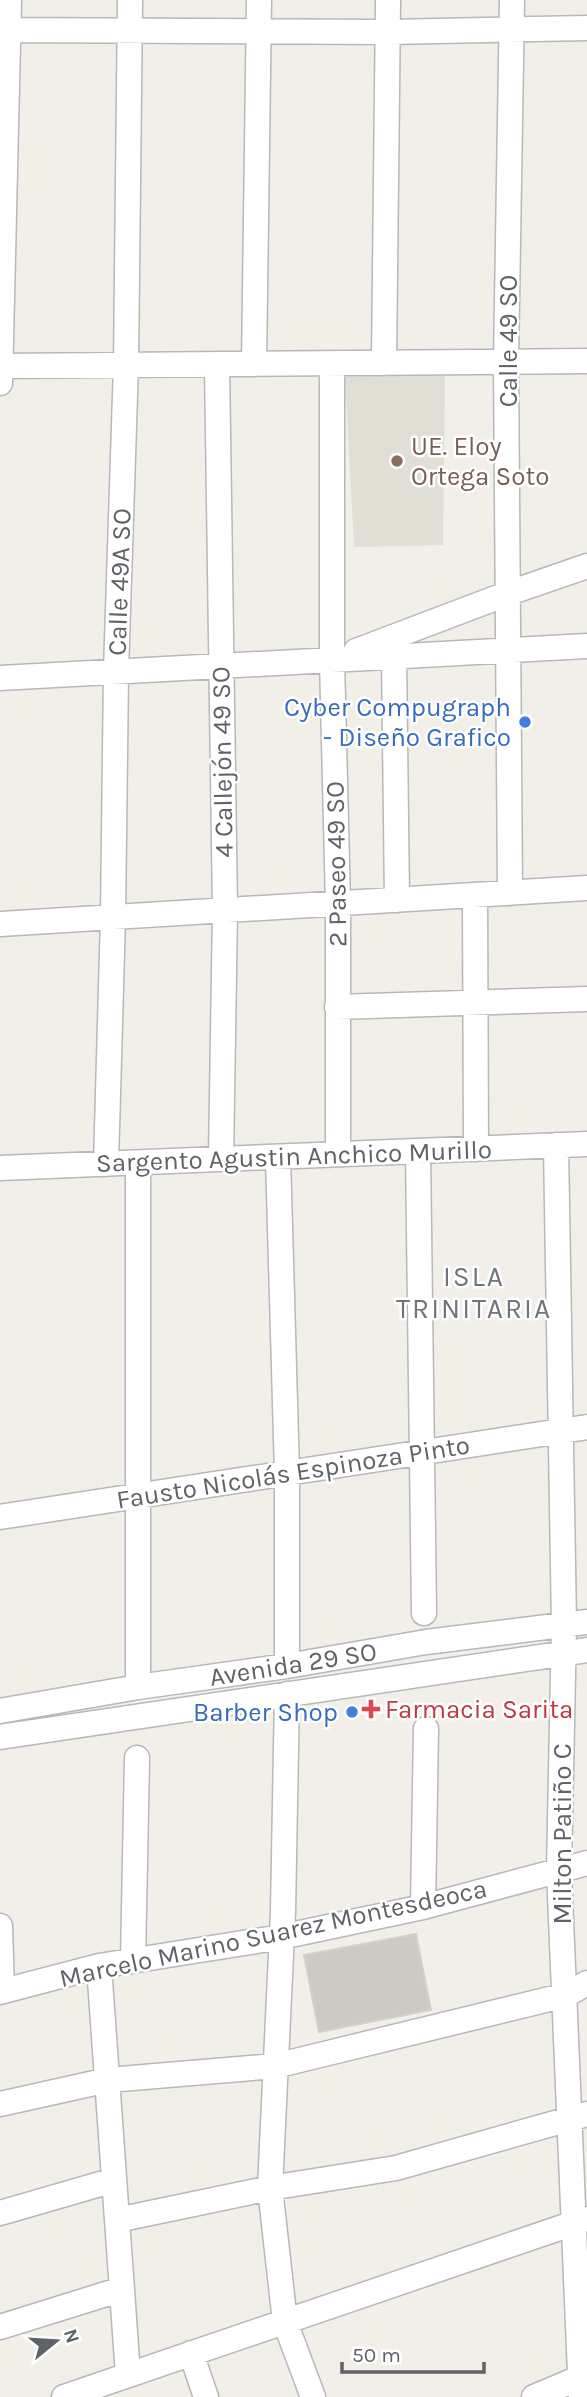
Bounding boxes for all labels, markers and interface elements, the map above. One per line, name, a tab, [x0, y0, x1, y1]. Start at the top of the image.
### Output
street label: Calle 49 SO	[493, 275, 524, 407]
place label: UE. Eloy Ortega Soto	[411, 431, 549, 492]
marker: UE. Eloy Ortega Soto	[389, 453, 405, 469]
street label: Calle 49A SO	[101, 508, 138, 656]
street label: 4 Callejón 49 SO	[205, 666, 240, 858]
place label: Cyber Compugraph - Diseño Grafico	[284, 692, 511, 753]
marker: Cyber Compugraph - Diseño Grafico	[517, 714, 533, 730]
street label: 2 Paseo 49 SO	[320, 781, 353, 947]
street label: Sargento Agustin Anchico Murillo	[95, 1134, 493, 1179]
district label: ISLA TRINITARIA	[396, 1260, 552, 1325]
street label: Fausto Nicolás Espinoza Pinto	[114, 1429, 472, 1516]
street label: Avenida 29 SO	[207, 1636, 379, 1693]
place label: Farmacia Sarita	[385, 1694, 573, 1725]
place label: Barber Shop	[193, 1697, 338, 1728]
marker: Farmacia Sarita	[363, 1701, 379, 1717]
marker: Barber Shop	[344, 1704, 360, 1720]
street label: Milton Patiño C	[547, 1743, 578, 1925]
street label: Marcelo Marino Suarez Montesdeoca	[57, 1873, 490, 1994]
north arrow	[21, 2306, 91, 2376]
text: N	[59, 2326, 84, 2346]
scale bar	[342, 2330, 484, 2374]
text: 50 m	[352, 2343, 401, 2367]

